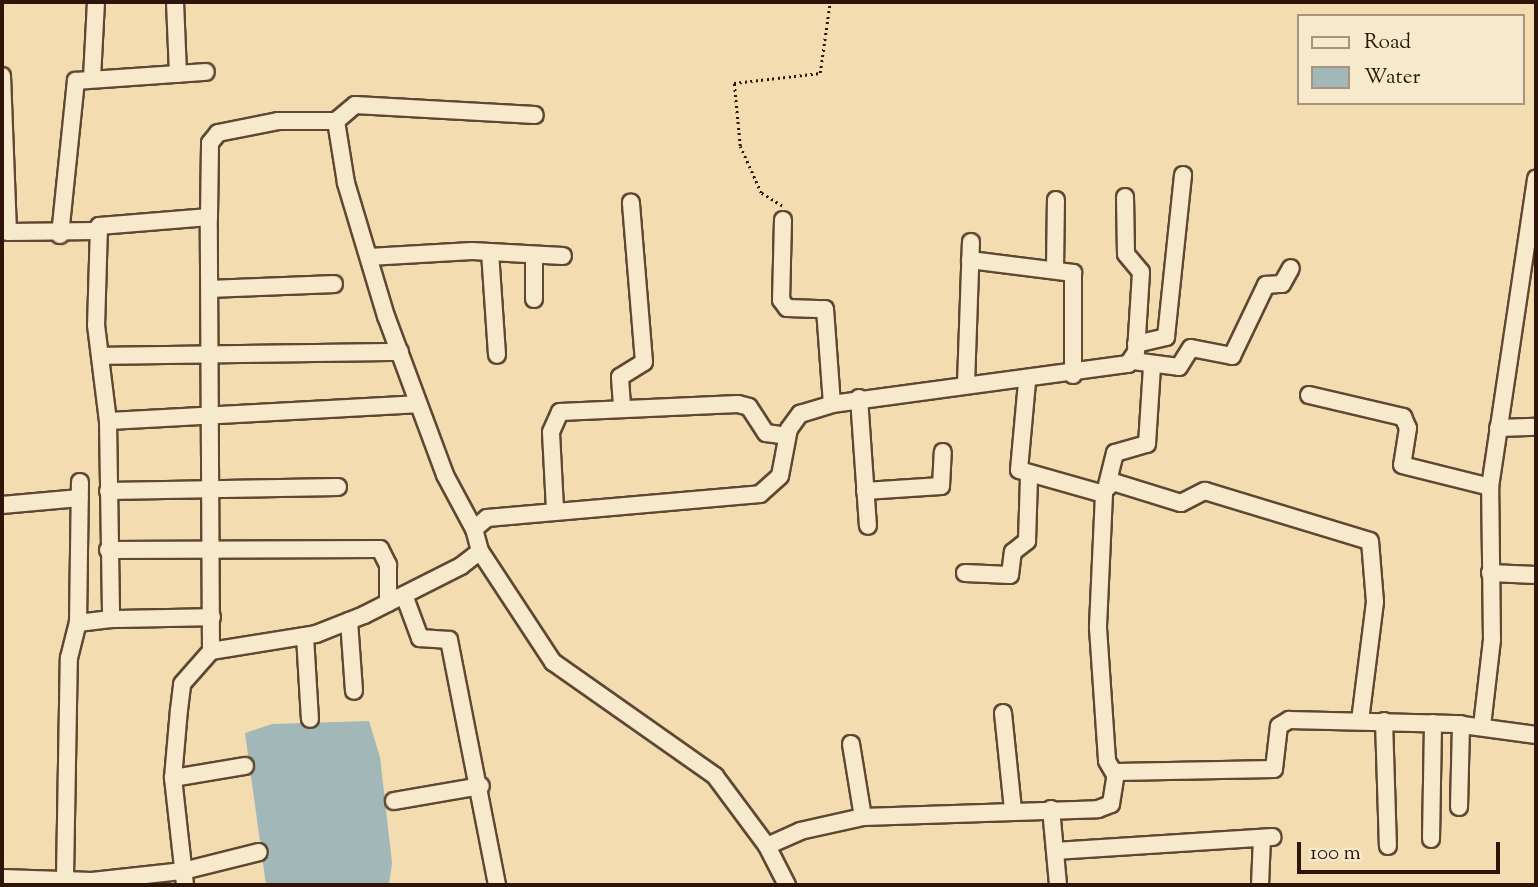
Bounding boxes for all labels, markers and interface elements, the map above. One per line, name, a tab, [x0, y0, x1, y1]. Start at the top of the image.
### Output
legend	[1296, 14, 1524, 105]
text: Road	[1364, 28, 1411, 58]
text: Water	[1364, 63, 1420, 93]
scale bar	[1300, 828, 1503, 872]
text: 100 m	[1310, 839, 1361, 869]

